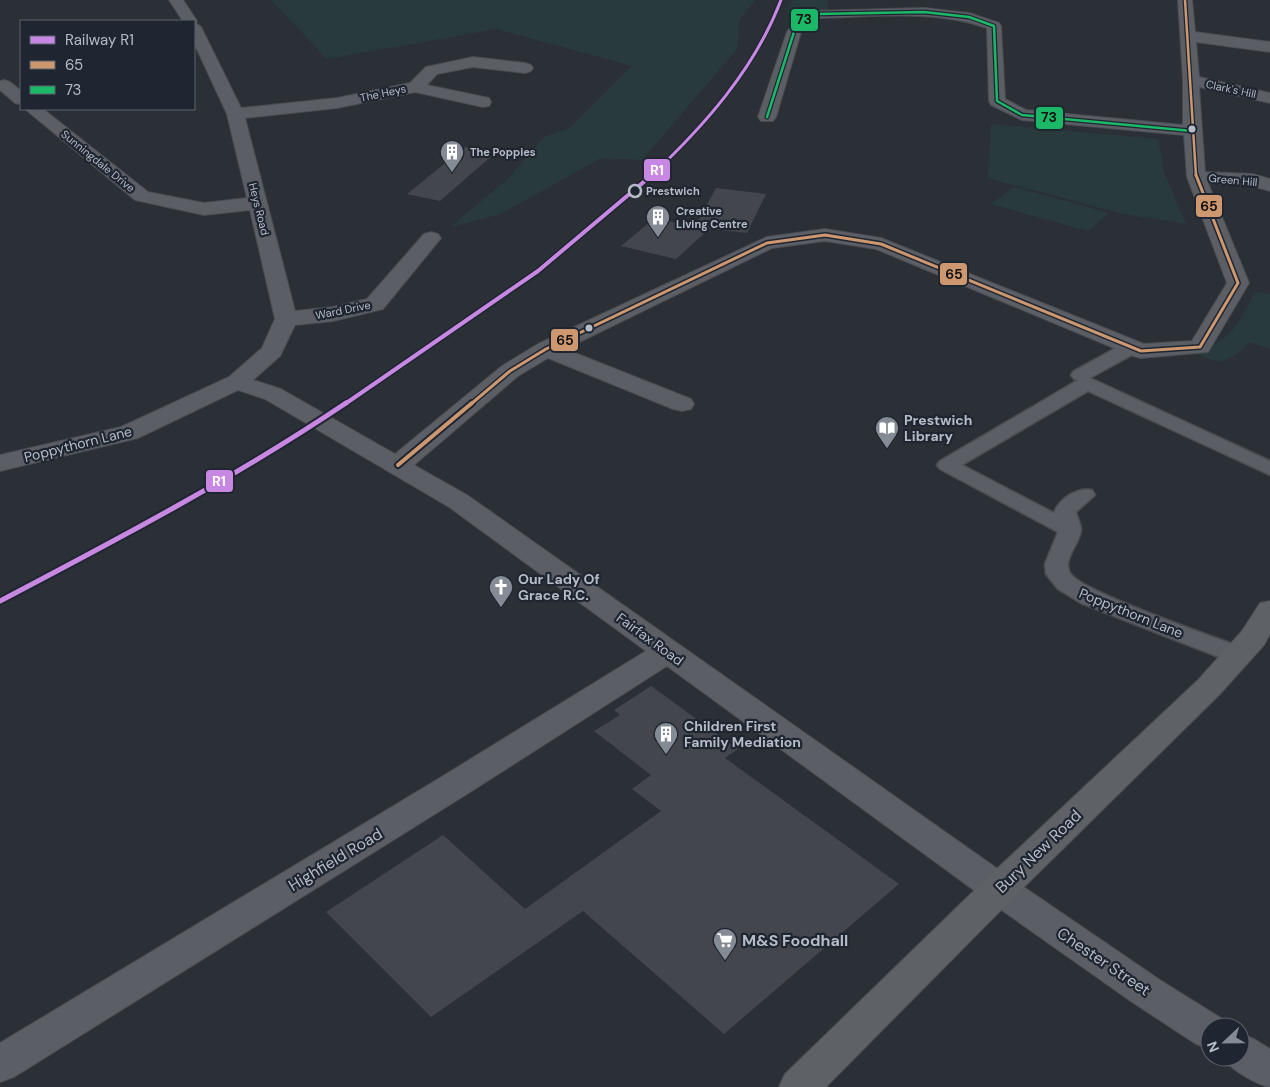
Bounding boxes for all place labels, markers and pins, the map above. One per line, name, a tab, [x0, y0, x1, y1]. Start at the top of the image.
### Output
unlabelled marker	[1187, 124, 1197, 134]
building icon: The Poppies	[439, 139, 465, 173]
place label: The Poppies	[470, 145, 536, 159]
marker: Prestwich	[628, 184, 642, 198]
place label: Prestwich	[646, 184, 700, 198]
building icon: Creative Living Centre	[645, 204, 671, 238]
place label: Creative Living Centre	[676, 204, 748, 231]
unlabelled marker	[584, 323, 594, 333]
place label: Prestwich Library	[904, 411, 972, 445]
library icon: Prestwich Library	[874, 415, 900, 449]
place label: Our Lady Of Grace R.C.	[518, 570, 600, 604]
church icon: Our Lady Of Grace R.C.	[488, 574, 514, 608]
place label: Children First Family Mediation	[684, 717, 801, 751]
building icon: Children First Family Mediation	[653, 721, 679, 755]
supermarket icon: M&S Foodhall	[712, 927, 738, 961]
place label: M&S Foodhall	[742, 930, 848, 951]

